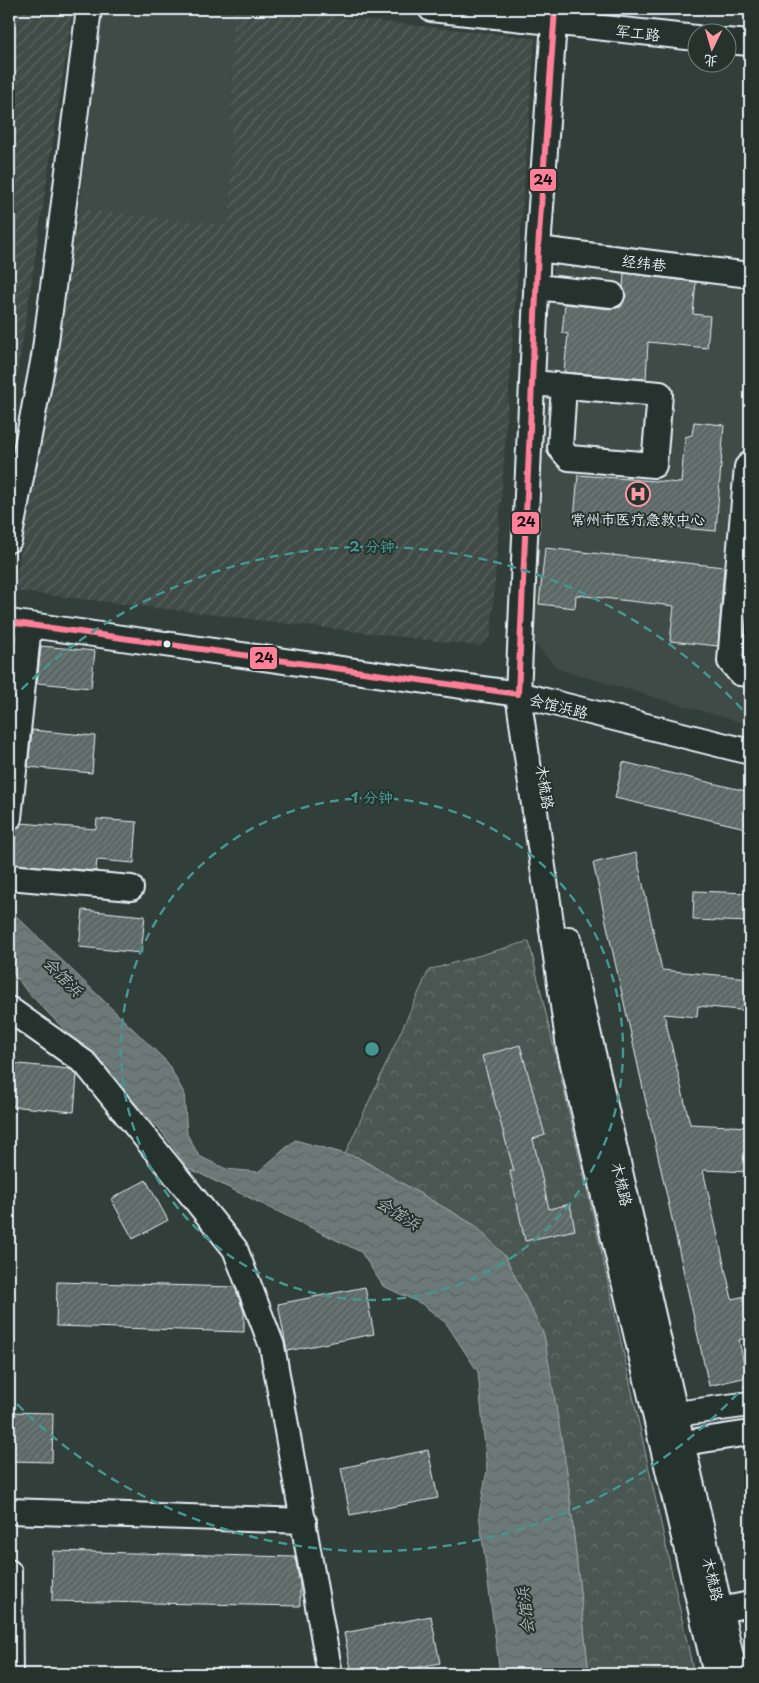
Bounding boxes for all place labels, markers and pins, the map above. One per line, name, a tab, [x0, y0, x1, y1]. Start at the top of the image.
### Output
hospital icon: 常州市医疗急救中心	[625, 481, 651, 507]
place label: 常州市医疗急救中心	[570, 507, 706, 530]
unlabelled marker	[162, 639, 172, 649]
centre of rings	[363, 1040, 381, 1058]

